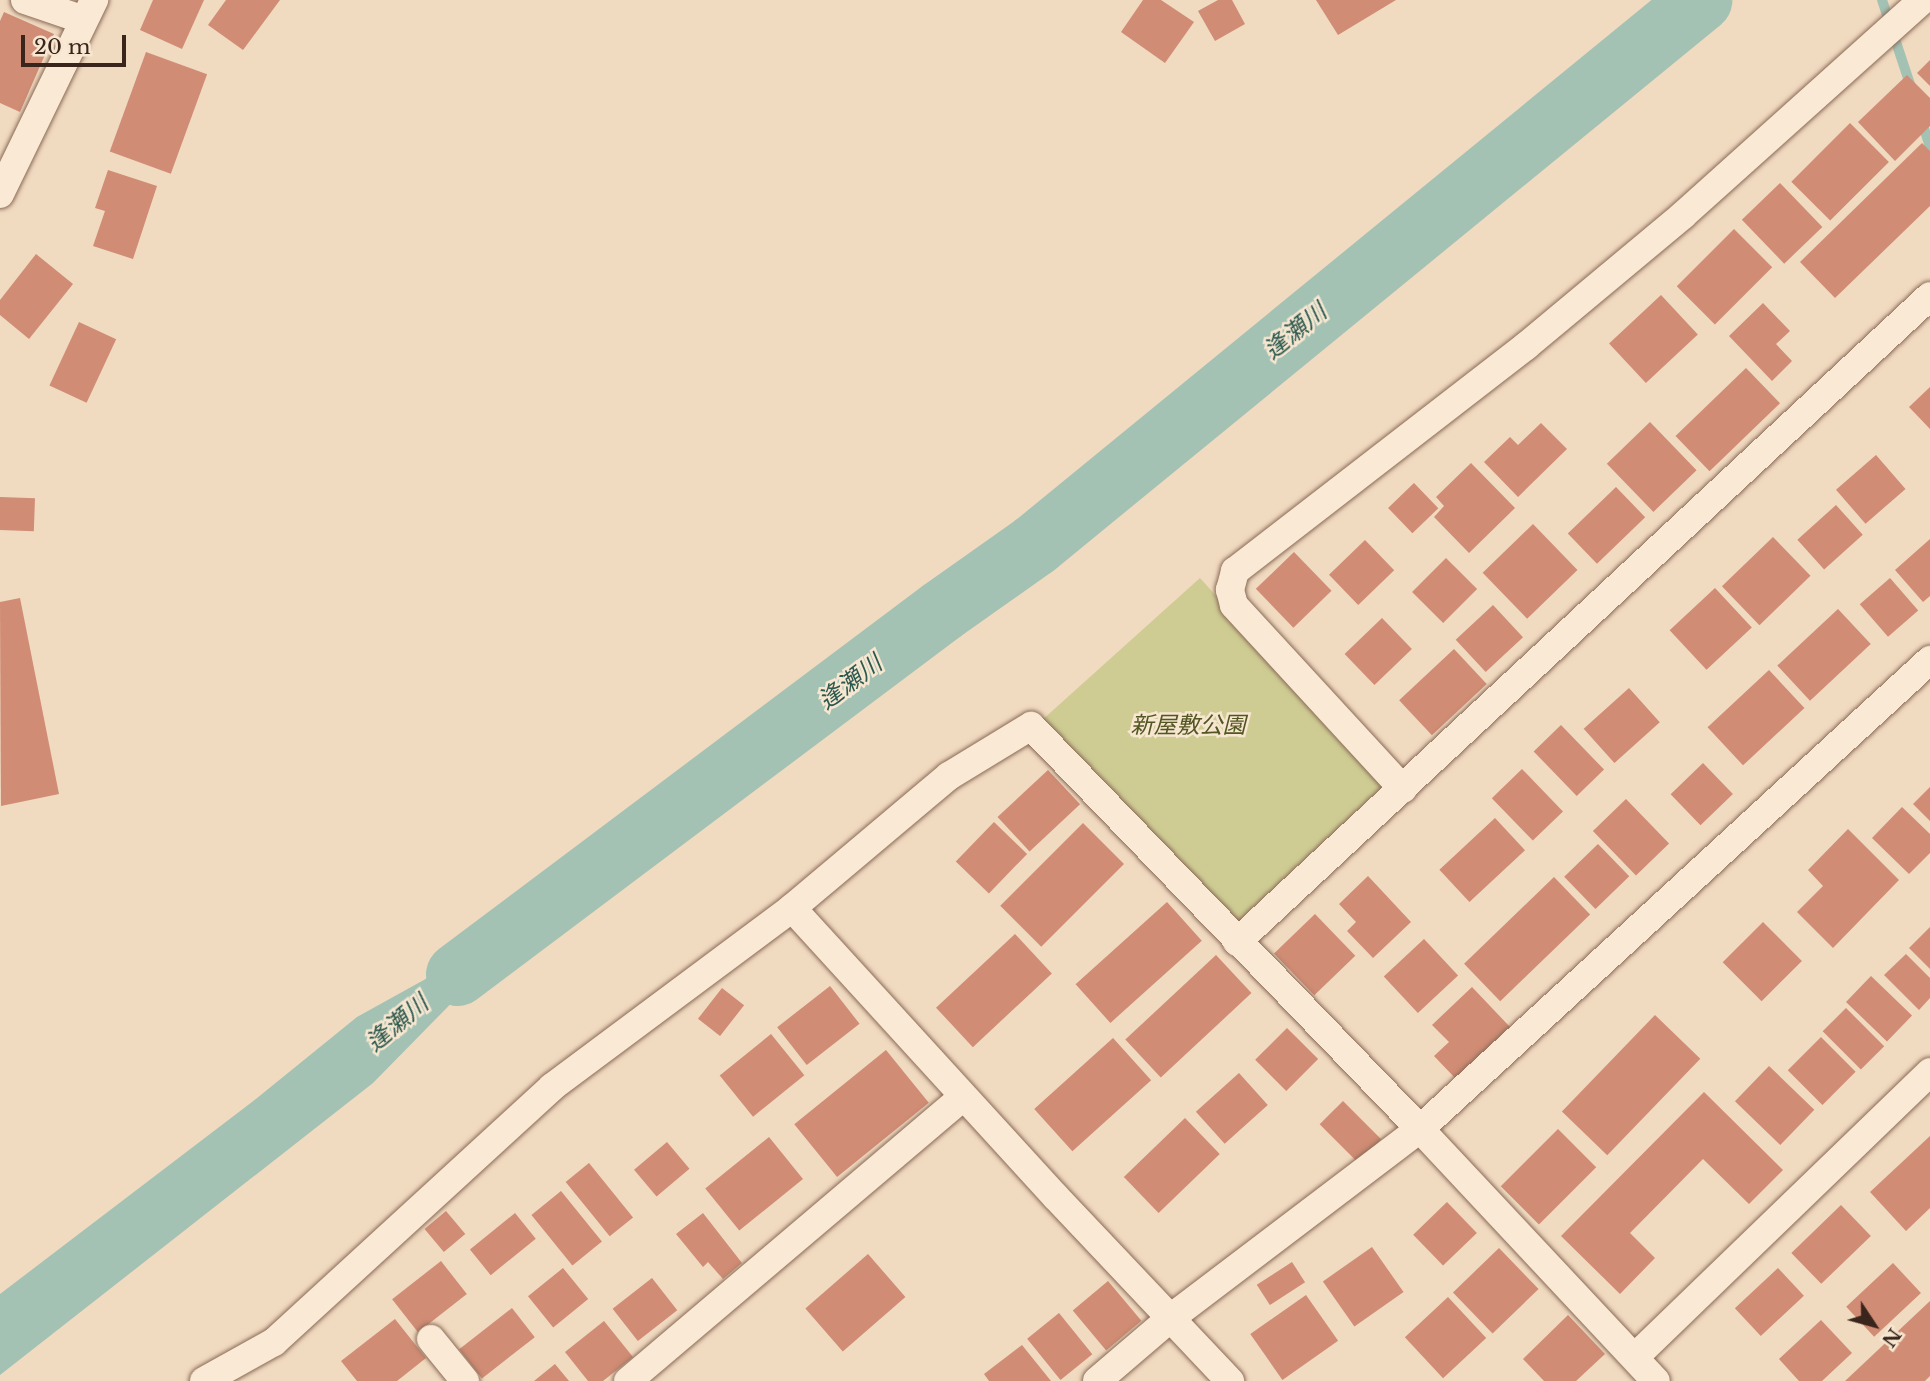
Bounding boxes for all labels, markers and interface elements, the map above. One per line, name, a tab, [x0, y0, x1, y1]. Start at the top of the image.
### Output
scale bar	[24, 21, 130, 65]
text: 20 m	[34, 34, 91, 60]
water label: 逢瀬川	[1258, 297, 1332, 365]
water label: 逢瀬川	[813, 649, 887, 715]
park label: 新屋敷公園	[1131, 711, 1245, 739]
water label: 逢瀬川	[360, 989, 434, 1057]
north arrow	[1839, 1290, 1909, 1360]
text: N	[1877, 1324, 1906, 1352]

